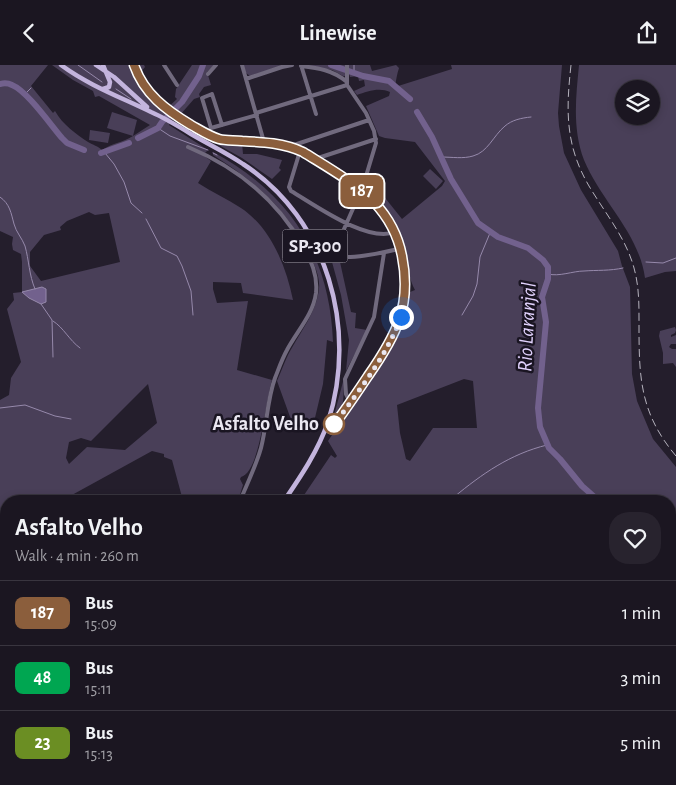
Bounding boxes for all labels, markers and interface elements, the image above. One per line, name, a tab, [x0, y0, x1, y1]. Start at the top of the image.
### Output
icon: back	[15, 19, 43, 47]
icon: share	[633, 19, 661, 47]
text: Linewise	[299, 22, 377, 44]
map controls	[615, 80, 660, 125]
button: layers	[615, 80, 660, 125]
line badge: 187	[333, 175, 391, 207]
text: 187	[350, 182, 374, 200]
road number: SP-300	[282, 230, 348, 263]
water label: Rio Laranjal	[514, 282, 540, 372]
your location	[389, 305, 414, 330]
marker: Asfalto Velho	[323, 413, 345, 435]
place label: Asfalto Velho	[213, 414, 319, 434]
button: heart	[609, 512, 661, 564]
text: Asfalto Velho	[15, 516, 143, 540]
text: Walk · 4 min · 260 m	[15, 548, 139, 564]
text: Bus	[85, 594, 113, 613]
text: 187	[31, 604, 54, 622]
text: 1 min	[622, 604, 661, 623]
text: 15:09	[85, 616, 117, 632]
text: Bus	[85, 659, 113, 678]
text: 48	[34, 669, 51, 687]
text: 3 min	[620, 669, 661, 688]
text: 15:11	[85, 681, 112, 697]
text: Bus	[85, 724, 113, 743]
text: 23	[34, 734, 51, 752]
text: 5 min	[620, 734, 661, 753]
text: 15:13	[85, 746, 113, 762]

